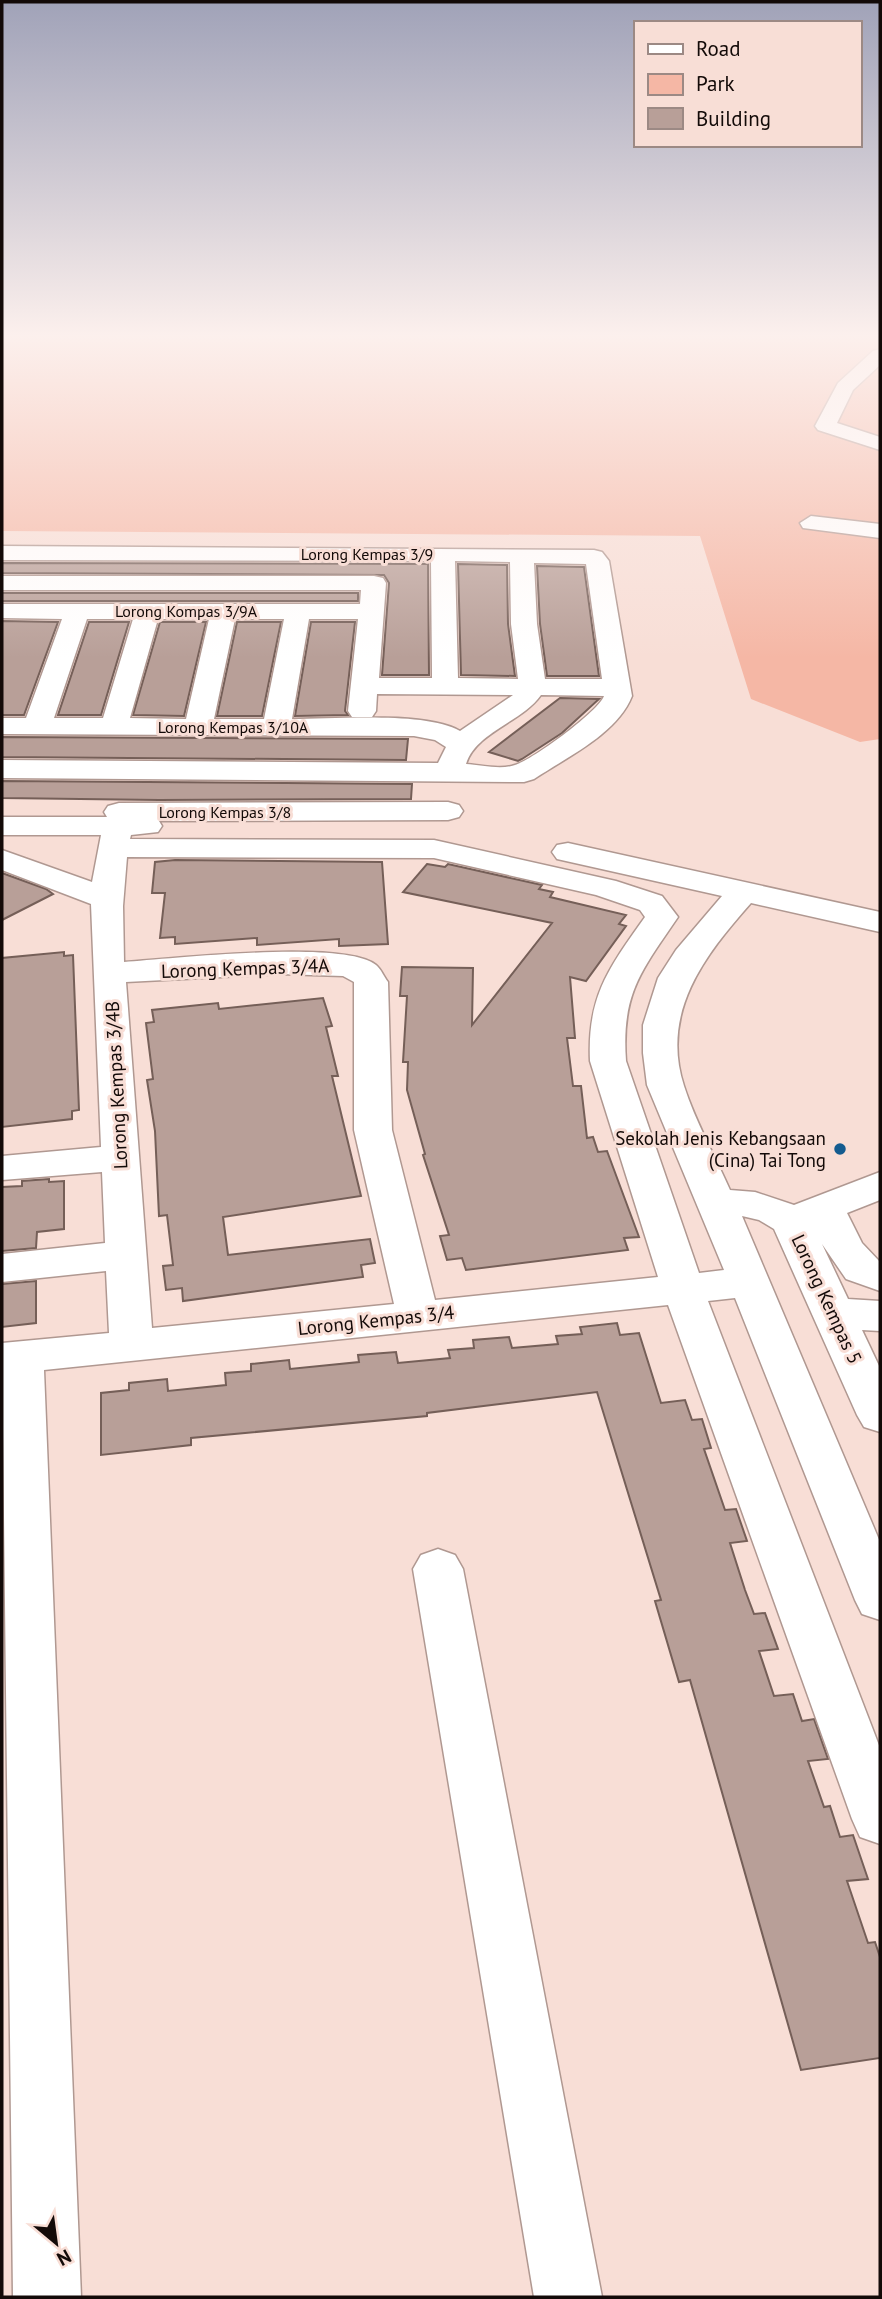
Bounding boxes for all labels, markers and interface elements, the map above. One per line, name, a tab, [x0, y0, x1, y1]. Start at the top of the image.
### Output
legend	[634, 21, 861, 147]
text: Road	[696, 35, 740, 62]
text: Park	[696, 70, 735, 97]
text: Building	[696, 105, 771, 132]
street label: Lorong Kempas 3/9	[301, 544, 433, 564]
street label: Lorong Kompas 3/9A	[115, 601, 258, 621]
street label: Lorong Kempas 3/10A	[158, 717, 309, 737]
street label: Lorong Kempas 3/8	[159, 802, 291, 822]
street label: Lorong Kempas 3/4A	[160, 953, 330, 983]
street label: Lorong Kempas 3/4B	[100, 1000, 132, 1170]
place label: Sekolah Jenis Kebangsaan (Cina) Tai Tong	[615, 1126, 826, 1172]
marker: Sekolah Jenis Kebangsaan (Cina) Tai Tong	[832, 1141, 848, 1157]
street label: Lorong Kempas 5	[787, 1230, 867, 1368]
street label: Lorong Kempas 3/4	[297, 1300, 455, 1340]
north arrow	[21, 2208, 91, 2278]
text: N	[53, 2244, 76, 2271]

